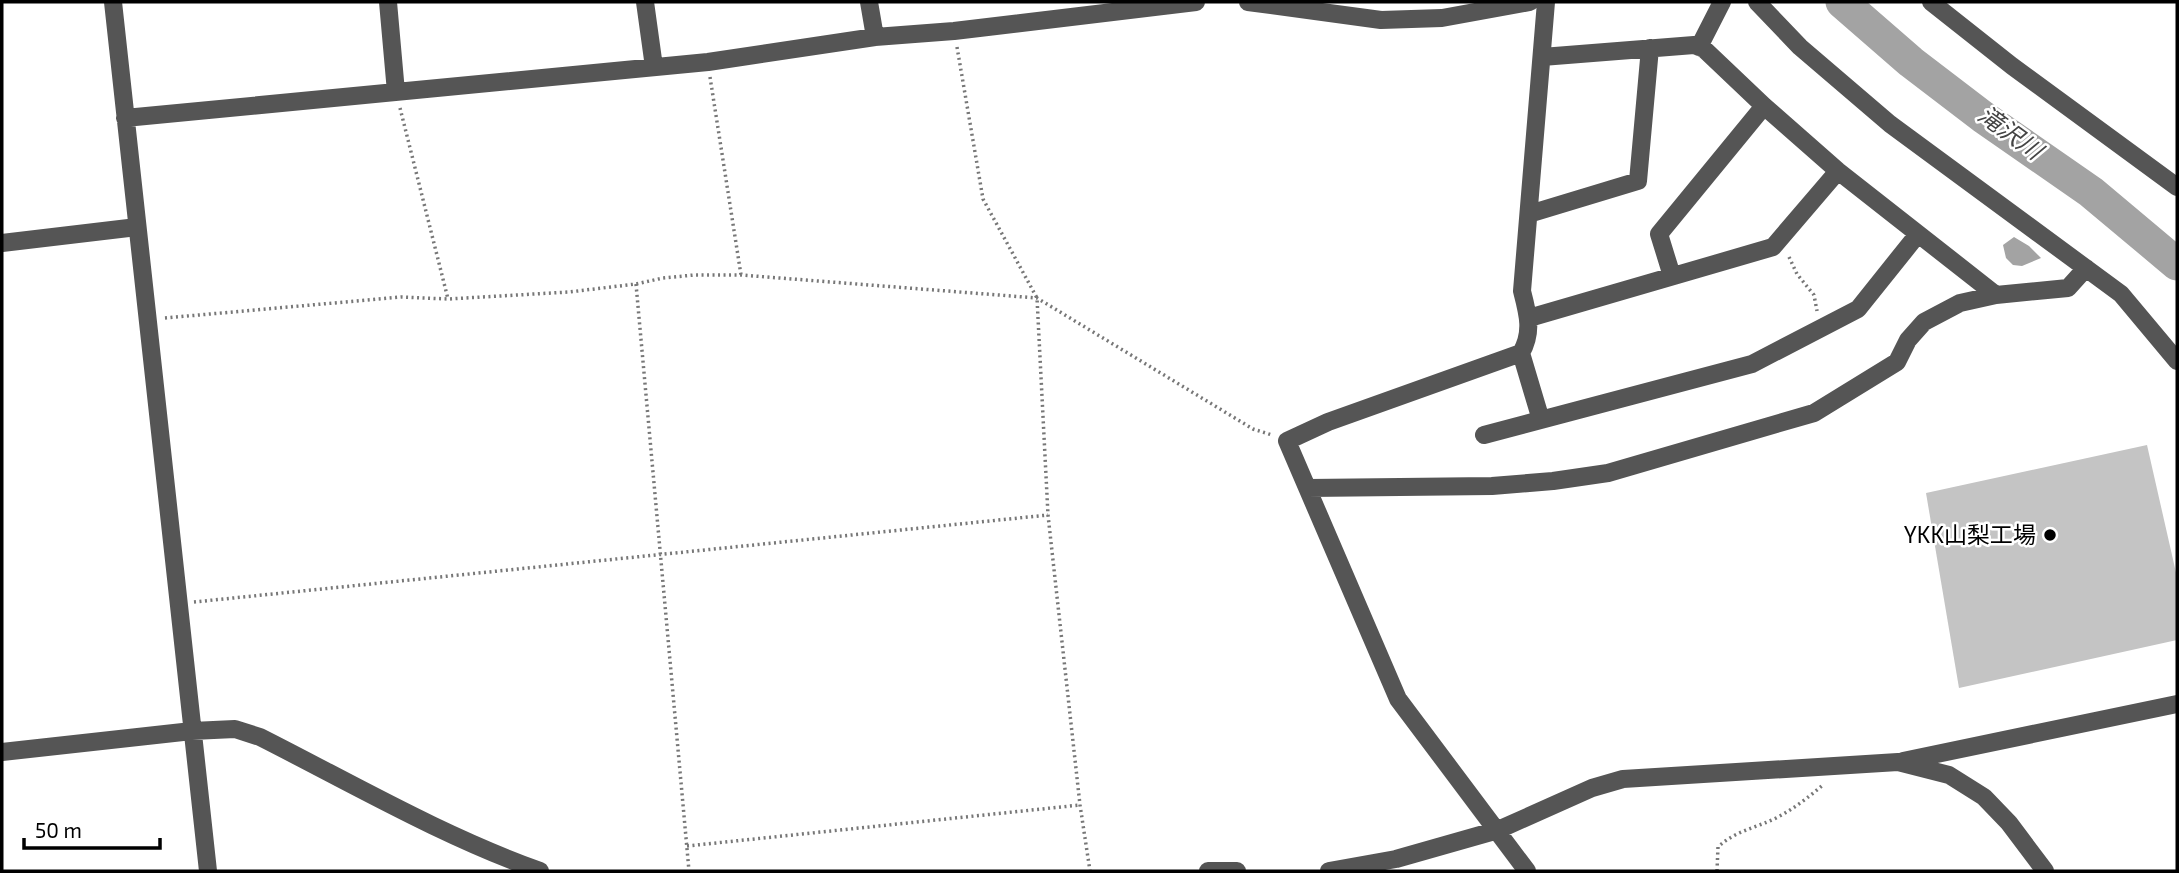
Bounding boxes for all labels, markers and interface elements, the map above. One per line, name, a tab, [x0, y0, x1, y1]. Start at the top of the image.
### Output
water label: 滝沢川	[1973, 99, 2051, 166]
place label: YKK山梨工場	[1904, 520, 2036, 548]
marker: YKK山梨工場	[2042, 527, 2058, 543]
scale bar	[24, 806, 161, 850]
text: 50 m	[35, 817, 82, 842]

